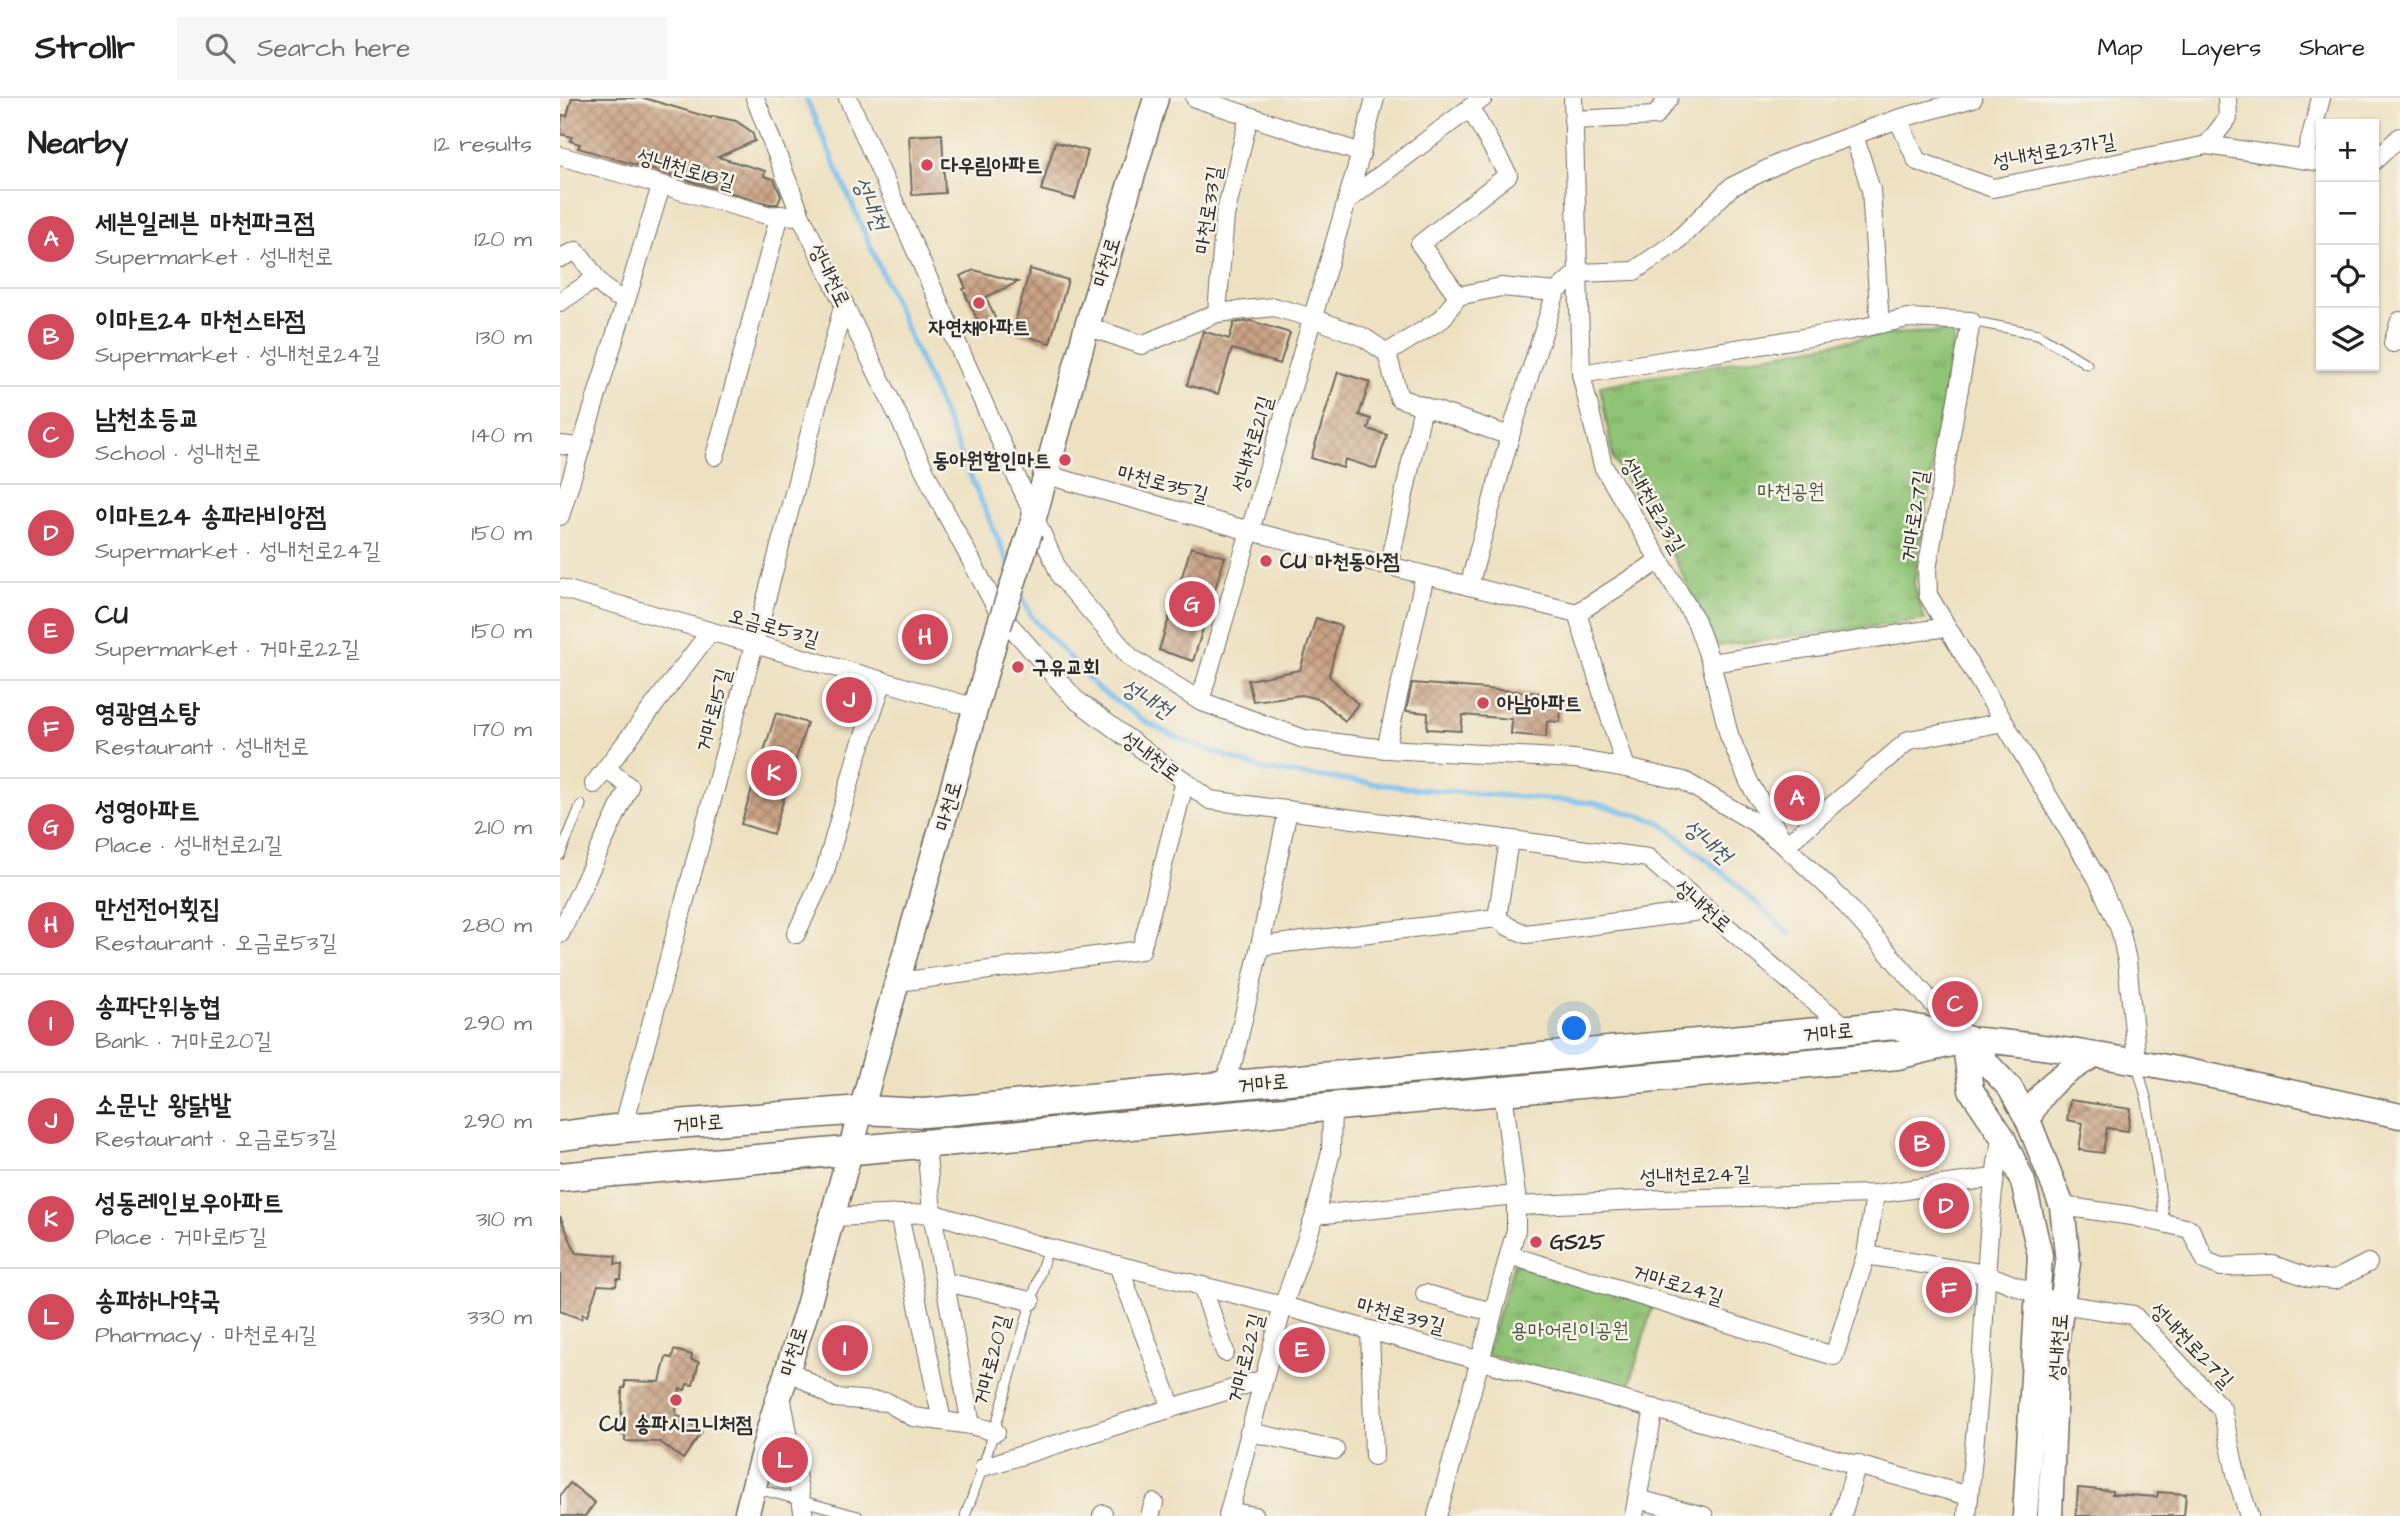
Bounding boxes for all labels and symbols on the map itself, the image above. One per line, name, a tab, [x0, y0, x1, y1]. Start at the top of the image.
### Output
street label: 성내천로23가길	[1990, 126, 2118, 177]
street label: 성내천로18길	[633, 142, 738, 197]
place label: 다우림아파트	[941, 151, 1042, 180]
marker: 다우림아파트	[919, 157, 935, 173]
street label: 마천로33길	[1187, 164, 1230, 256]
water label: 성내천	[845, 172, 897, 237]
street label: 마천로	[1085, 234, 1128, 291]
street label: 성내천로	[802, 238, 857, 312]
marker: 자연채아파트	[971, 295, 987, 311]
place label: 자연채아파트	[928, 313, 1030, 342]
street label: 성내천로21길	[1225, 392, 1280, 496]
place label: 동아원할인마트	[933, 446, 1051, 475]
marker: 동아원할인마트	[1057, 452, 1073, 468]
street label: 성내천로23길	[1613, 452, 1692, 559]
street label: 마천로35길	[1114, 457, 1212, 510]
street label: 거마로27길	[1893, 468, 1936, 564]
park label: 마천공원	[1757, 477, 1825, 506]
place label: CU 마천동아점	[1280, 547, 1400, 576]
marker: CU 마천동아점	[1258, 553, 1274, 569]
pin: G	[1169, 578, 1215, 630]
street label: 오금로53길	[725, 601, 823, 654]
pin: H	[902, 611, 948, 663]
place label: 구유교회	[1032, 653, 1100, 682]
marker: 구유교회	[1010, 659, 1026, 675]
street label: 거마로15길	[688, 665, 739, 755]
water label: 성내천	[1114, 671, 1181, 728]
pin: J	[826, 674, 872, 726]
place label: 아남아파트	[1497, 689, 1582, 718]
marker: 아남아파트	[1475, 695, 1491, 711]
street label: 성내천로	[1115, 724, 1186, 788]
pin: K	[751, 747, 797, 799]
pin: A	[1774, 772, 1820, 824]
street label: 마천로	[928, 778, 969, 835]
water label: 성내천	[1676, 811, 1741, 874]
street label: 성내천로	[1668, 873, 1738, 939]
pin: C	[1932, 978, 1978, 1030]
your location	[1557, 1011, 1591, 1045]
street label: 거마로	[1802, 1016, 1855, 1049]
street label: 거마로	[1237, 1067, 1290, 1100]
street label: 거마로	[672, 1107, 724, 1140]
pin: B	[1899, 1118, 1945, 1170]
street label: 성내천로24길	[1639, 1159, 1751, 1192]
pin: D	[1923, 1180, 1969, 1232]
place label: GS25	[1550, 1228, 1606, 1257]
marker: GS25	[1528, 1234, 1544, 1250]
street label: 거마로24길	[1629, 1257, 1727, 1312]
pin: F	[1926, 1264, 1972, 1316]
street label: 마천로39길	[1354, 1290, 1448, 1341]
street label: 성내천로27길	[2143, 1296, 2240, 1395]
street label: 거마로22길	[1220, 1310, 1271, 1406]
street label: 거마로20길	[965, 1311, 1018, 1409]
street label: 성내천로	[2042, 1312, 2075, 1382]
park label: 용마어린이공원	[1511, 1316, 1629, 1345]
pin: I	[822, 1322, 868, 1374]
street label: 마천로	[772, 1323, 815, 1380]
pin: E	[1279, 1324, 1325, 1376]
marker: CU 송파시그니처점	[668, 1392, 684, 1408]
place label: CU 송파시그니처점	[599, 1410, 753, 1439]
pin: L	[762, 1434, 808, 1486]

